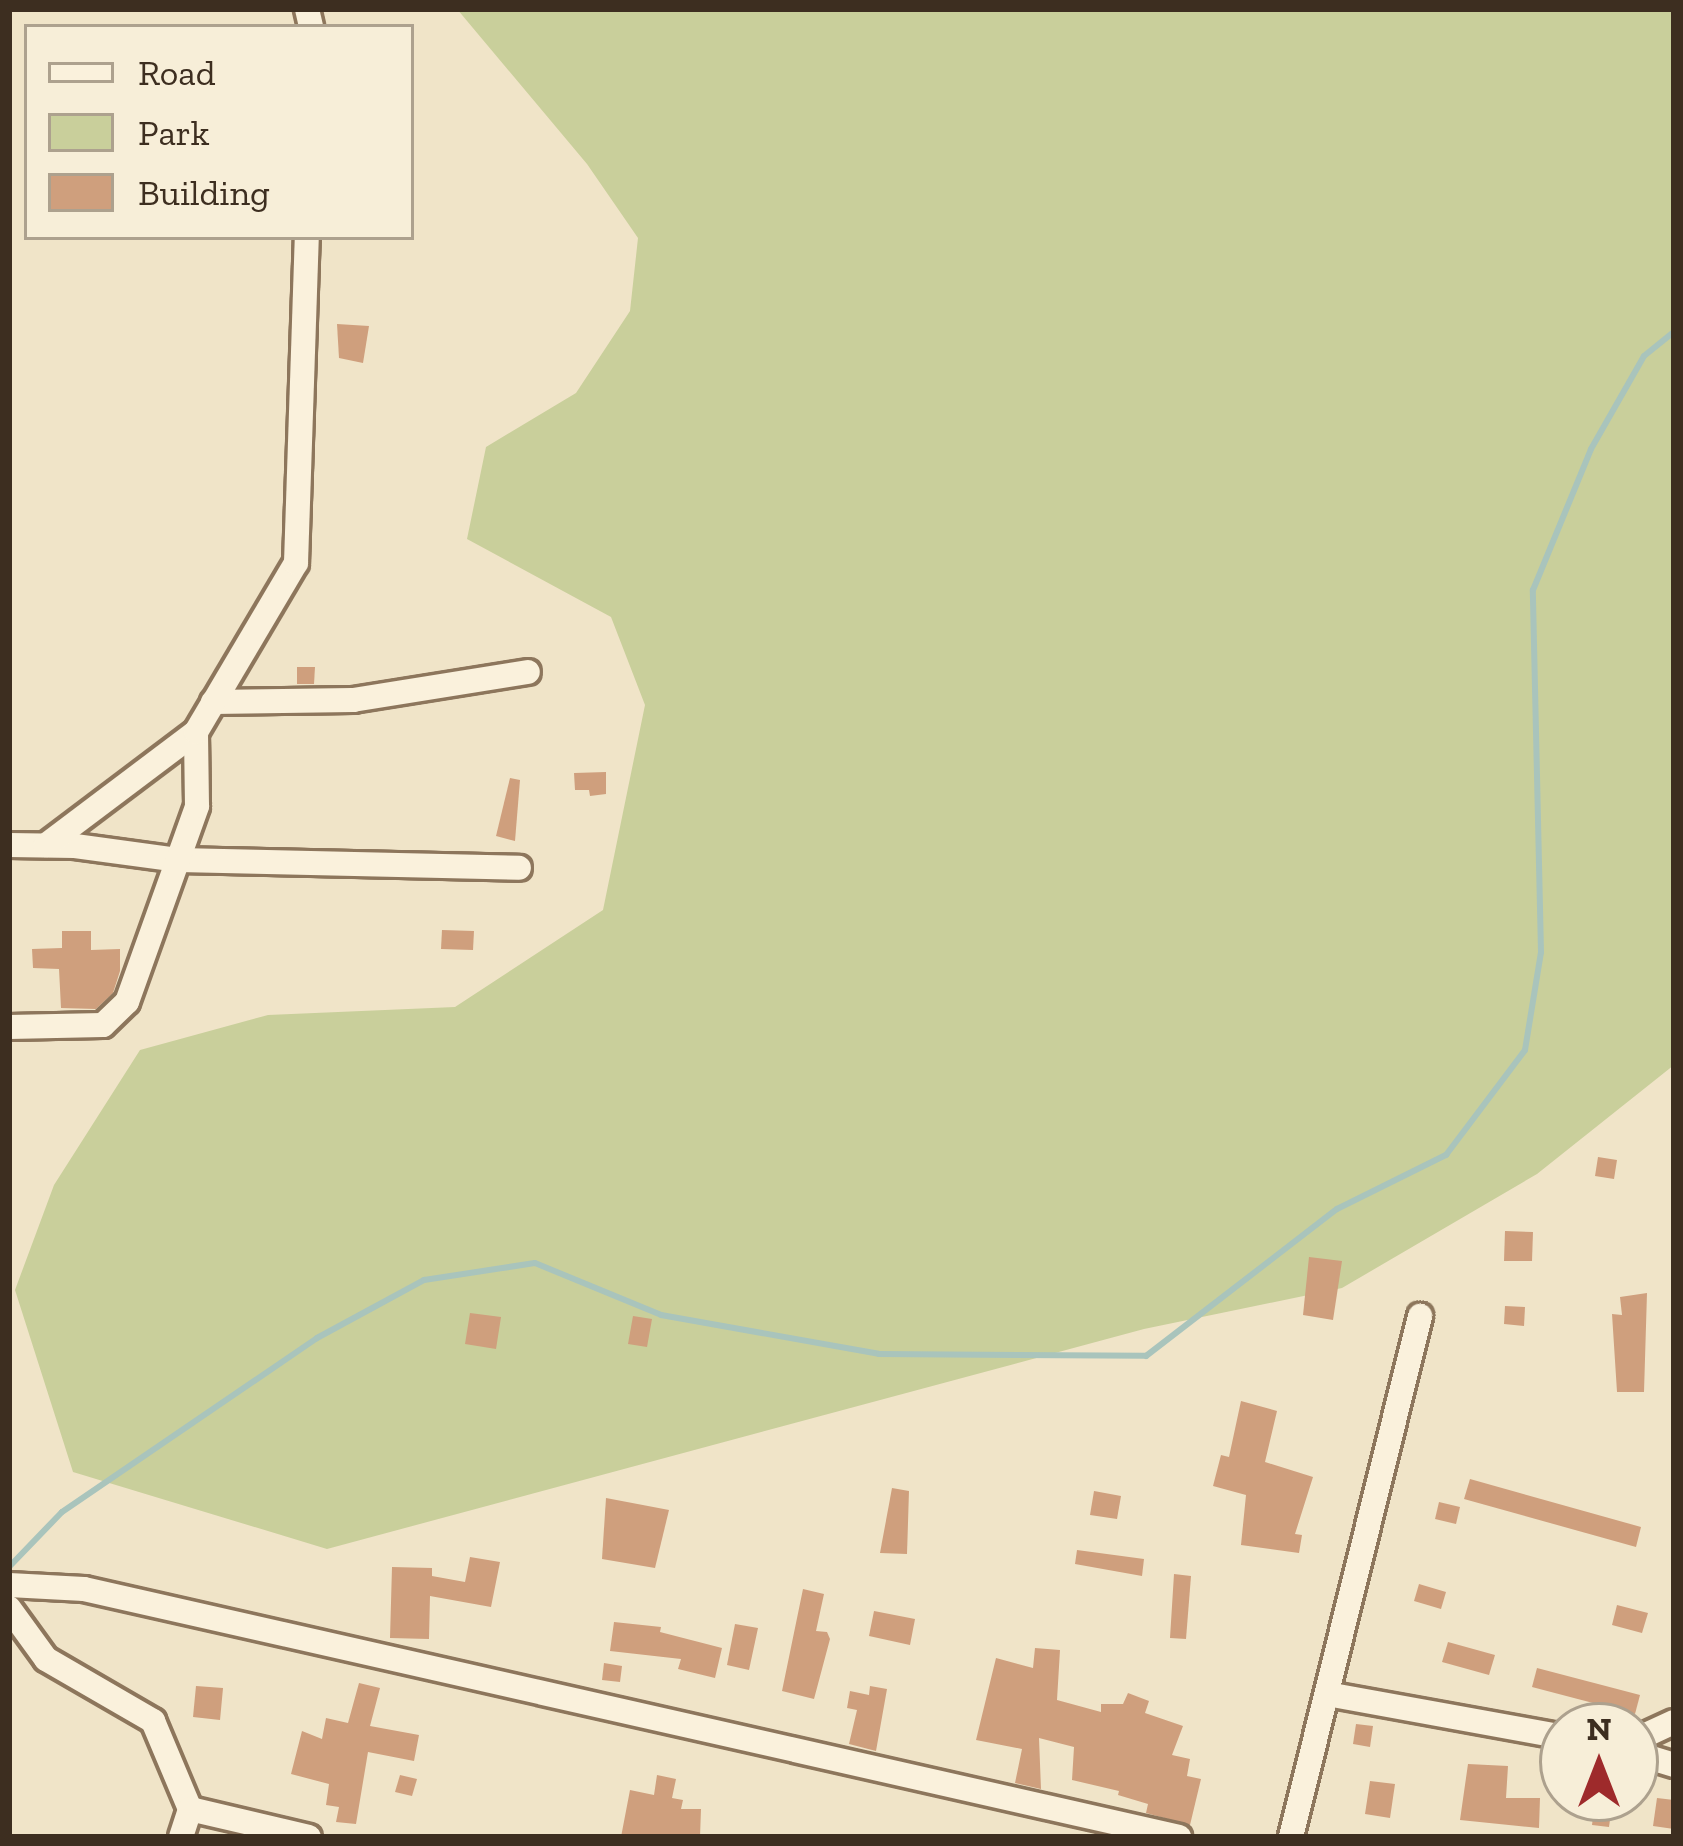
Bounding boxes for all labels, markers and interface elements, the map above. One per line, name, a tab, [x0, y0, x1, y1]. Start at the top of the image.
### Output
legend	[24, 24, 414, 240]
text: Road	[138, 51, 215, 94]
text: Park	[138, 111, 209, 154]
text: Building	[138, 171, 270, 214]
north arrow	[1539, 1702, 1659, 1822]
text: N	[1586, 1709, 1612, 1748]

